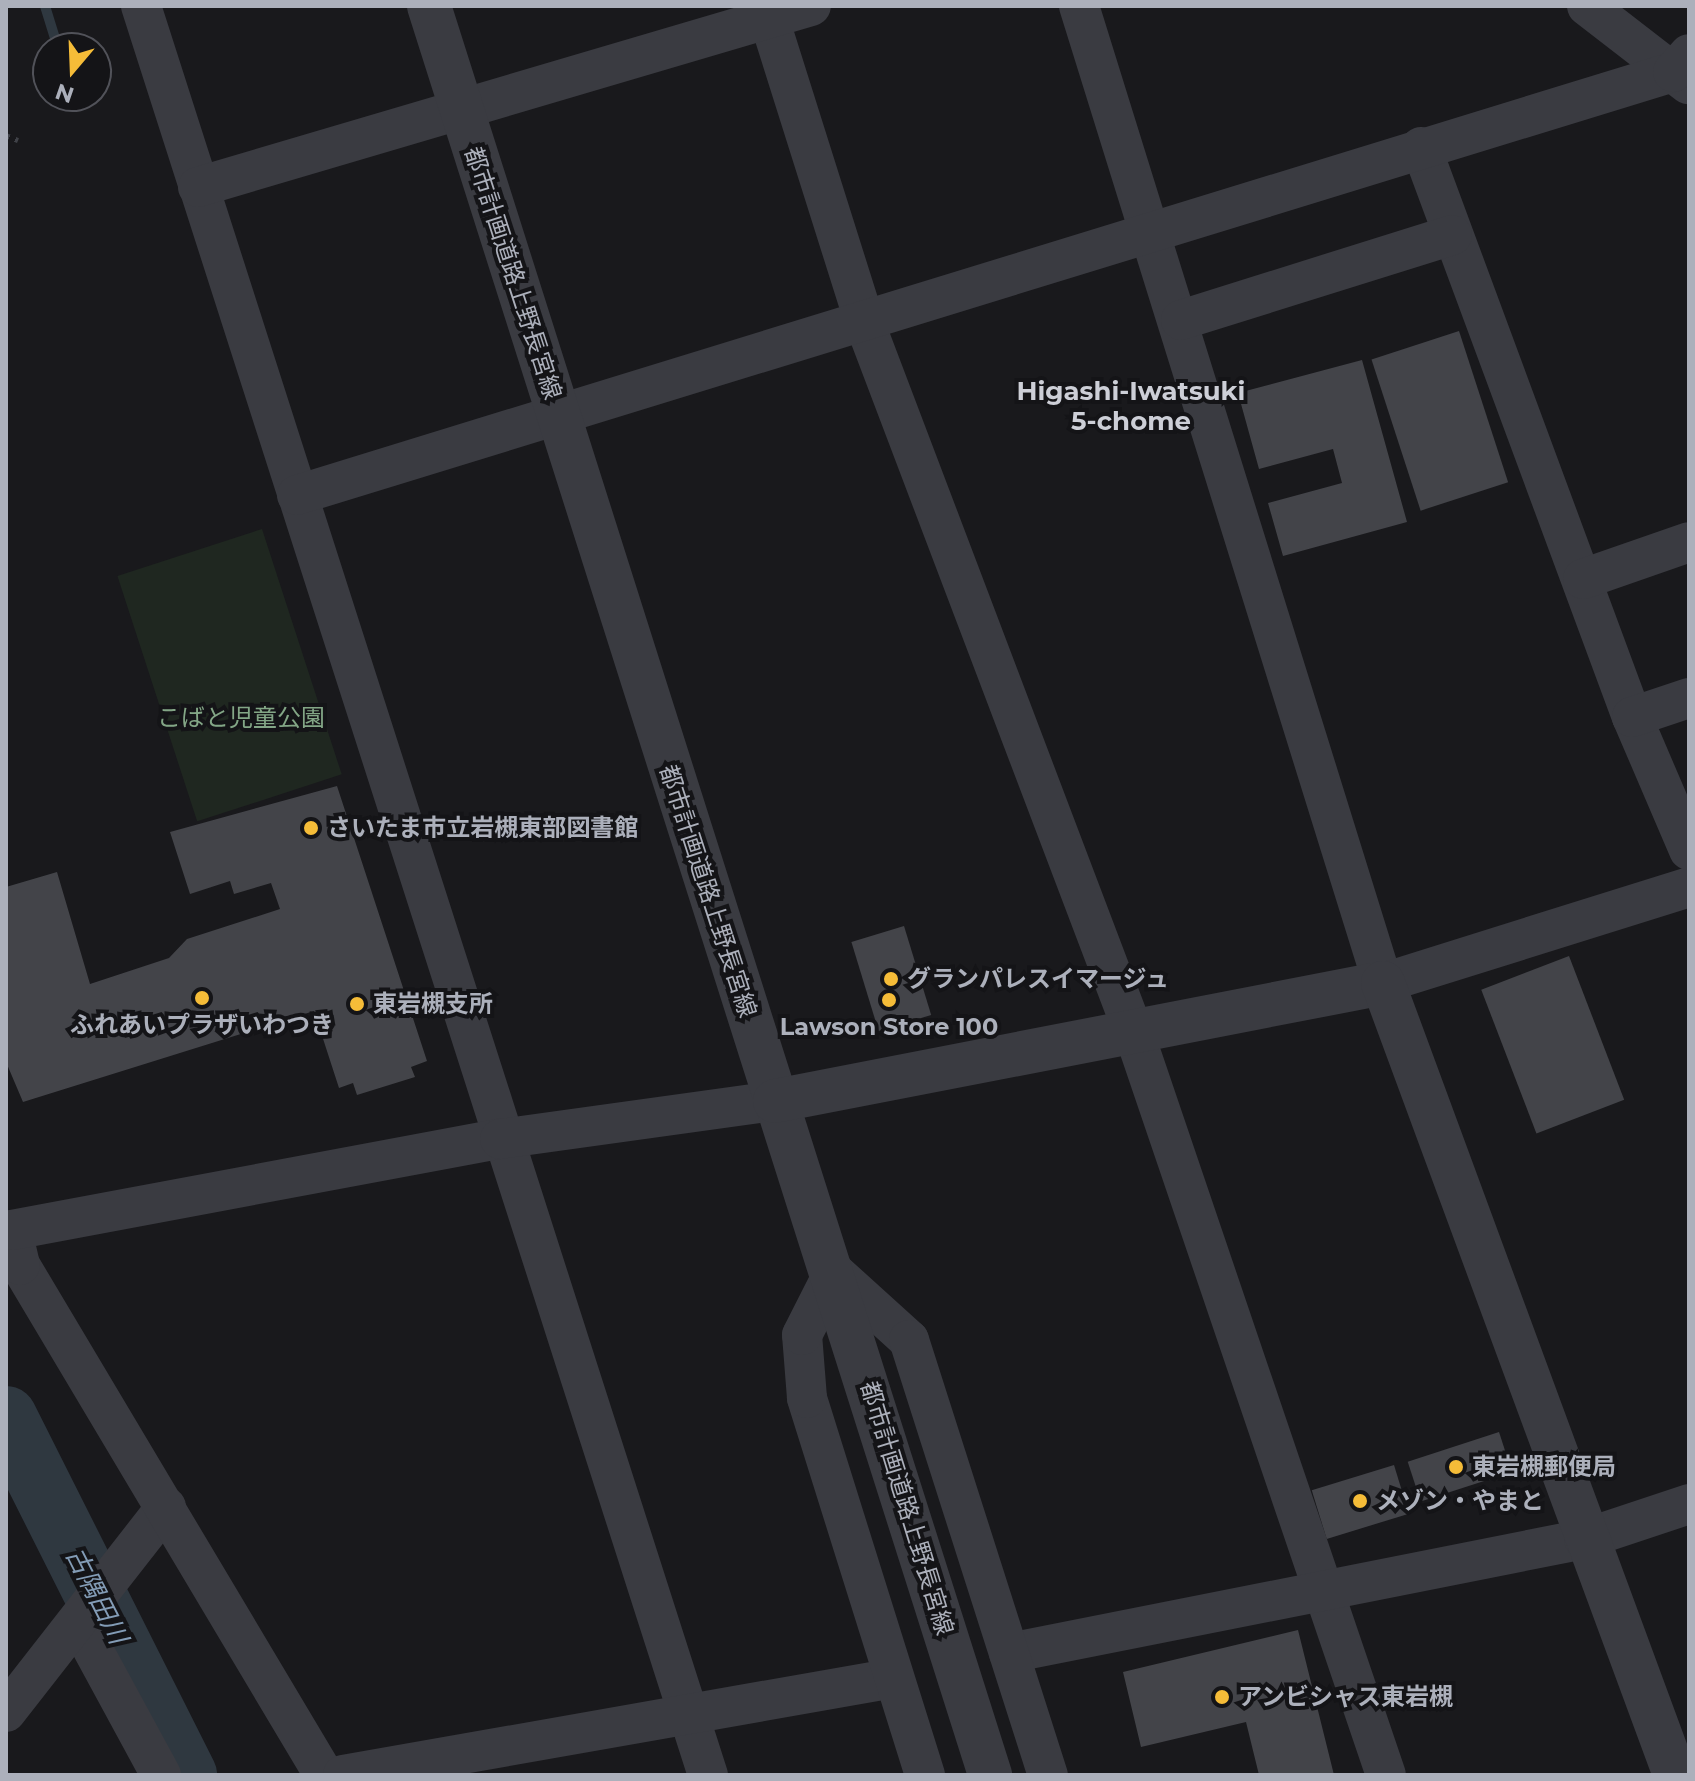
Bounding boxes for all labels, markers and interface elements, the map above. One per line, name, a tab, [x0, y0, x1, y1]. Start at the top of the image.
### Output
north arrow	[32, 32, 112, 112]
text: N	[52, 78, 77, 109]
street label: 都市計画道路上野長宮線	[459, 143, 567, 403]
district label: Higashi-Iwatsuki 5-chome	[1017, 376, 1245, 438]
park label: こばと児童公園	[157, 704, 325, 732]
street label: 都市計画道路上野長宮線	[654, 761, 762, 1021]
place label: さいたま市立岩槻東部図書館	[327, 814, 639, 842]
marker: さいたま市立岩槻東部図書館	[302, 819, 320, 837]
place label: グランパレスイマージュ	[907, 965, 1171, 993]
marker: グランパレスイマージュ	[882, 970, 900, 988]
marker: ふれあいプラザいわつき	[193, 989, 211, 1007]
place label: 東岩槻支所	[373, 990, 493, 1018]
marker: Lawson Store 100	[880, 991, 898, 1009]
marker: 東岩槻支所	[348, 995, 366, 1013]
place label: ふれあいプラザいわつき	[70, 1011, 334, 1039]
place label: Lawson Store 100	[780, 1013, 998, 1041]
street label: 都市計画道路上野長宮線	[855, 1378, 959, 1638]
place label: 東岩槻郵便局	[1472, 1453, 1616, 1481]
marker: 東岩槻郵便局	[1447, 1458, 1465, 1476]
place label: メゾン・やまと	[1376, 1487, 1544, 1515]
marker: メゾン・やまと	[1351, 1492, 1369, 1510]
water label: 古隅田川	[58, 1543, 134, 1649]
place label: アンビシャス東岩槻	[1238, 1683, 1454, 1711]
marker: アンビシャス東岩槻	[1213, 1688, 1231, 1706]

